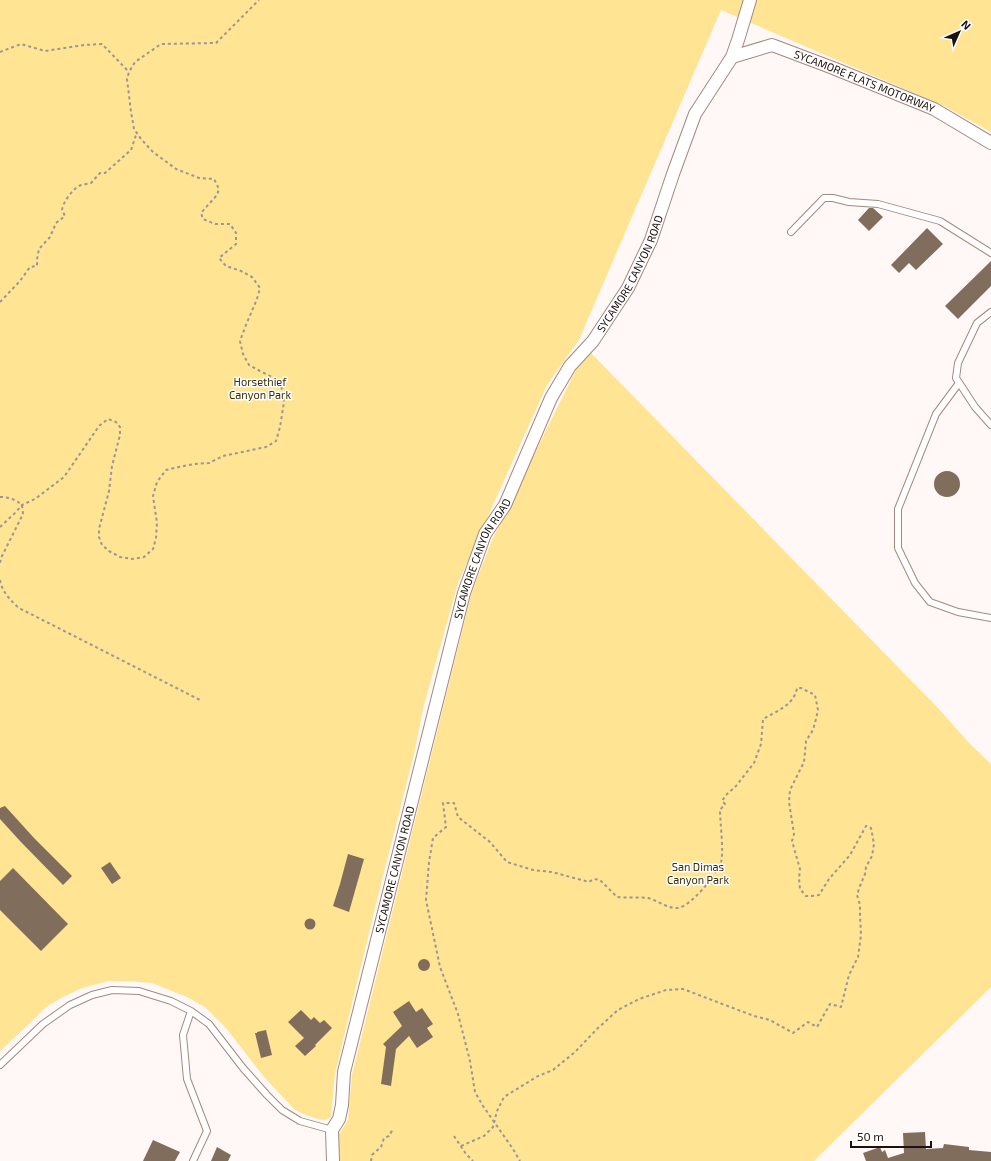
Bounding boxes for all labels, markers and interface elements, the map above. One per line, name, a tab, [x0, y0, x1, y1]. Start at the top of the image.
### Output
north arrow	[939, 12, 979, 52]
text: N	[959, 17, 974, 32]
street label: SYCAMORE FLATS MOTORWAY	[792, 47, 938, 115]
street label: SYCAMORE CANYON ROAD	[594, 213, 665, 334]
park label: Horsethief Canyon Park	[229, 375, 291, 401]
street label: SYCAMORE CANYON ROAD	[451, 496, 513, 620]
street label: SYCAMORE CANYON ROAD	[372, 805, 416, 935]
park label: San Dimas Canyon Park	[667, 860, 729, 886]
scale bar	[851, 1123, 931, 1149]
text: 50 m	[857, 1129, 884, 1143]

